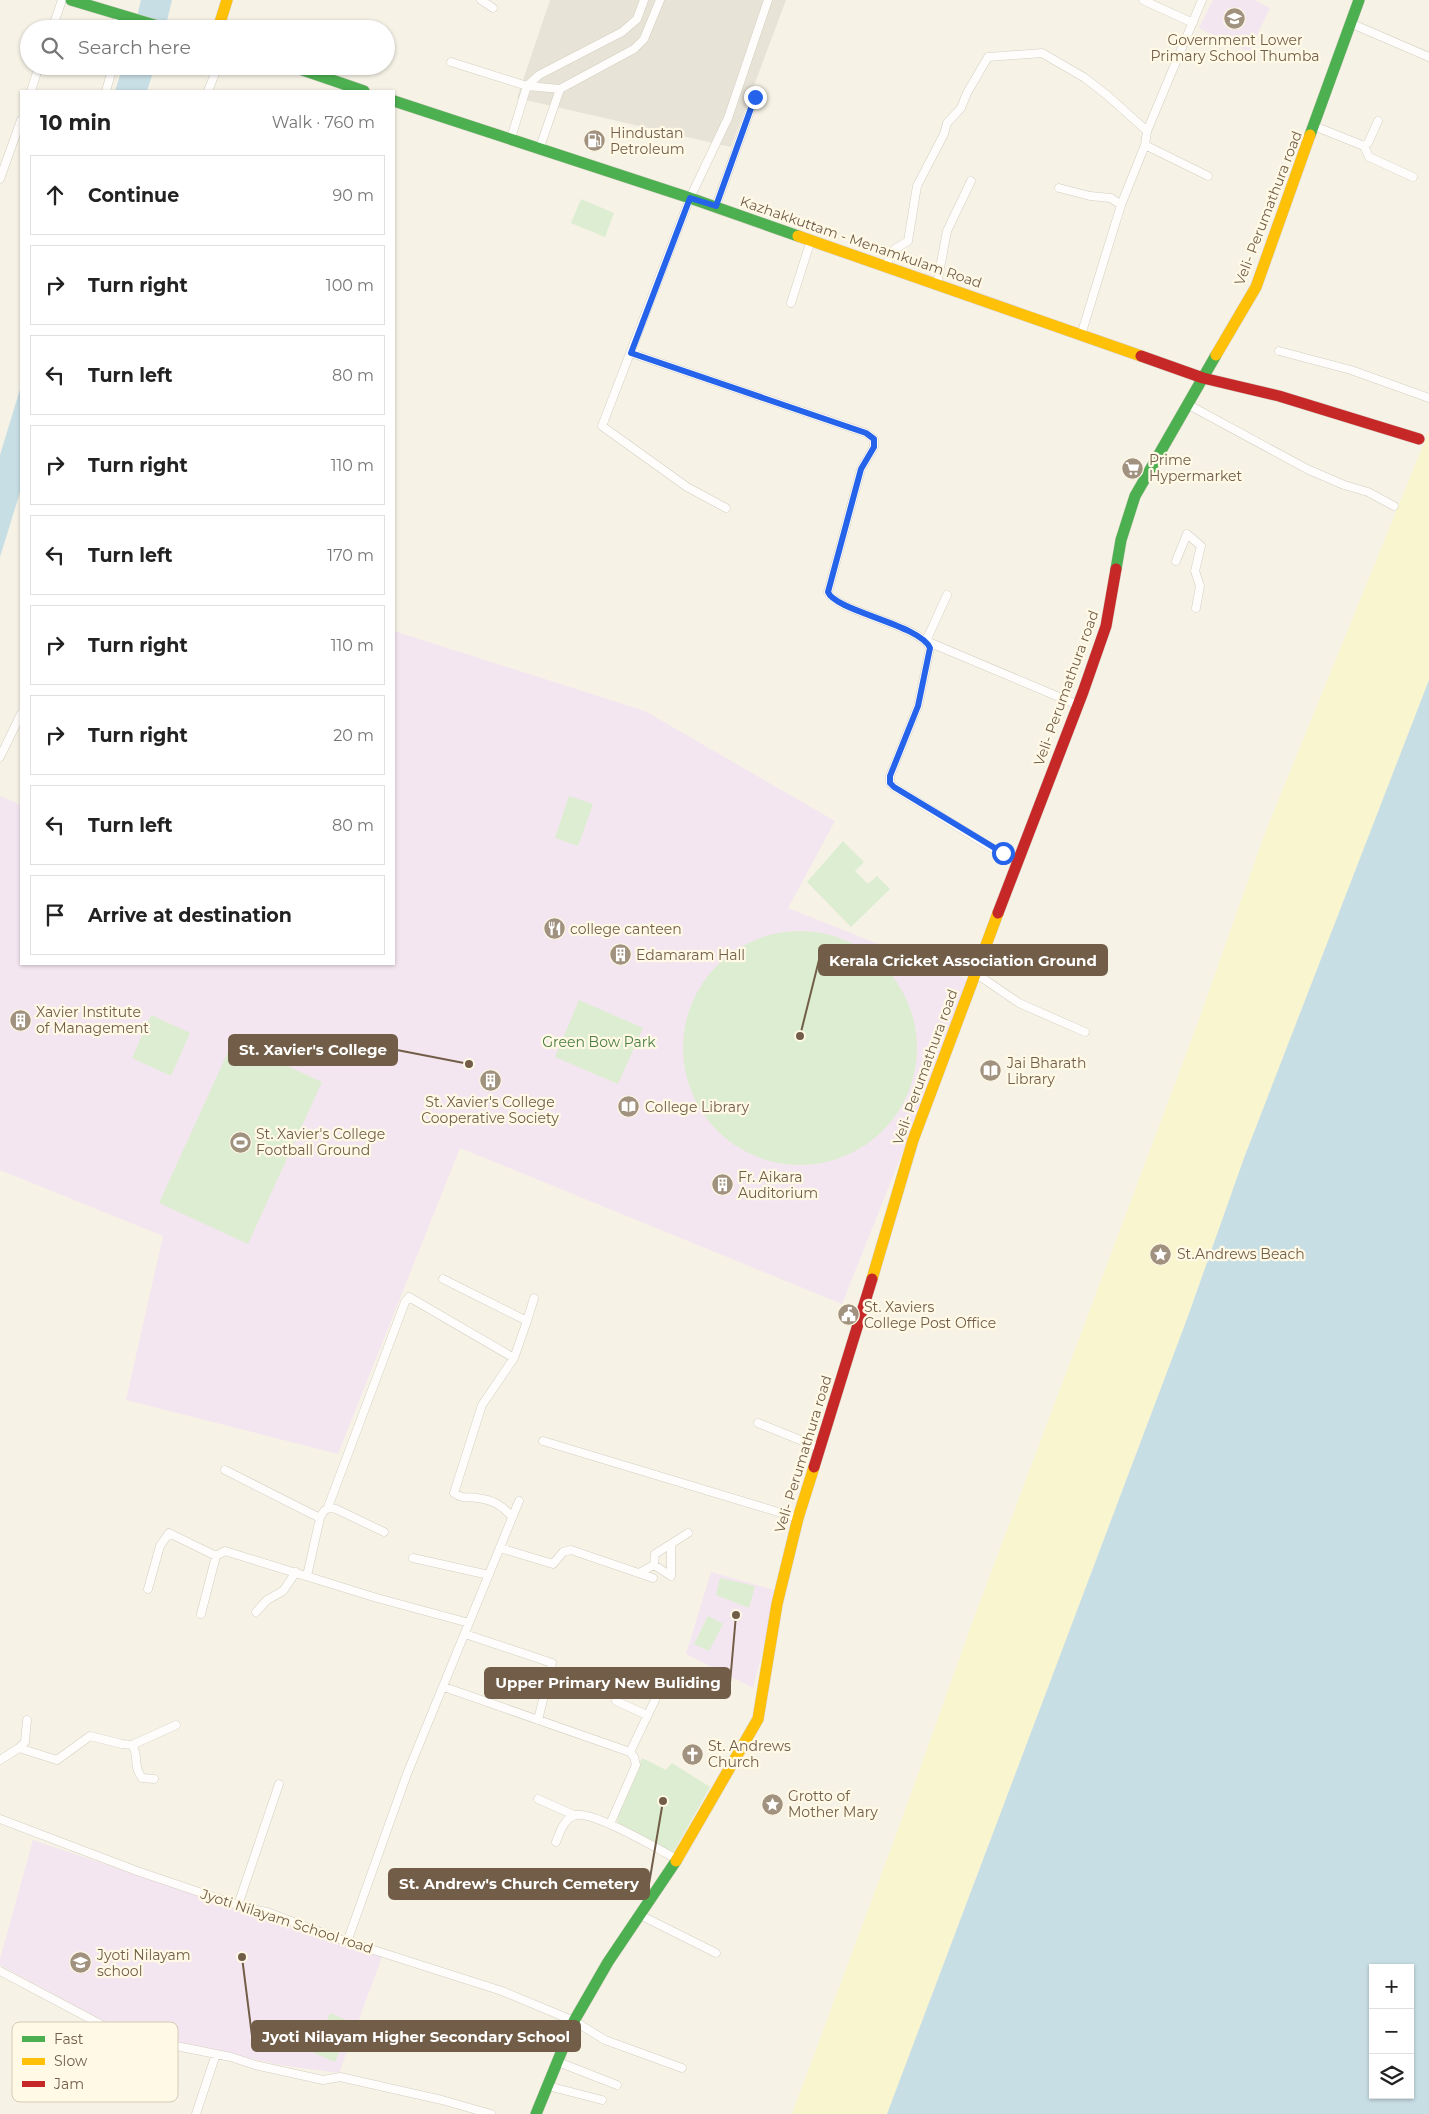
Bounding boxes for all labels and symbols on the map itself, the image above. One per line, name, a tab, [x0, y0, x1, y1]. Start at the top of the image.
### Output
school or university icon: Government Lower Primary School Thumba	[1223, 6, 1247, 30]
place label: Government Lower Primary School Thumba	[1150, 31, 1320, 65]
route end	[744, 86, 767, 109]
place label: Hindustan Petroleum	[610, 124, 685, 158]
street label: Veli- Perumathura road	[1230, 128, 1306, 288]
fuel station icon: Hindustan Petroleum	[582, 129, 606, 153]
street label: Kazhakkuttam - Menamkulam Road	[738, 192, 984, 292]
place label: Prime Hypermarket	[1149, 451, 1243, 485]
supermarket icon: Prime Hypermarket	[1121, 456, 1145, 480]
street label: Veli- Perumathura road	[1030, 608, 1102, 768]
route start	[992, 842, 1015, 865]
restaurant icon: college canteen	[542, 917, 566, 941]
place label: college canteen	[570, 920, 682, 938]
building icon: Edamaram Hall	[608, 943, 632, 967]
callout: Kerala Cricket Association Ground	[819, 945, 1107, 975]
place label: Edamaram Hall	[636, 946, 745, 964]
text: Kerala Cricket Association Ground	[829, 951, 1097, 970]
street label: Veli- Perumathura road	[889, 987, 961, 1147]
place label: Xavier Institute of Management	[36, 1003, 149, 1037]
building icon: Xavier Institute of Management	[8, 1008, 32, 1032]
park label: Green Bow Park	[542, 1033, 656, 1051]
callout: St. Xavier's College	[229, 1035, 397, 1065]
text: St. Xavier's College	[239, 1040, 387, 1059]
place label: Jai Bharath Library	[1006, 1054, 1086, 1088]
library icon: Jai Bharath Library	[979, 1059, 1003, 1083]
building icon: St. Xavier's College Cooperative Society	[478, 1068, 502, 1092]
place label: St. Xavier's College Cooperative Society	[421, 1093, 559, 1127]
library icon: College Library	[617, 1095, 641, 1119]
place label: College Library	[645, 1098, 749, 1116]
place label: St. Xavier's College Football Ground	[256, 1125, 385, 1159]
sports icon: St. Xavier's College Football Ground	[228, 1130, 252, 1154]
place label: Fr. Aikara Auditorium	[738, 1168, 818, 1202]
building icon: Fr. Aikara Auditorium	[710, 1173, 734, 1197]
place icon: St.Andrews Beach	[1149, 1242, 1173, 1266]
place label: St.Andrews Beach	[1177, 1245, 1305, 1263]
place label: St. Xaviers College Post Office	[864, 1298, 996, 1332]
public building icon: St. Xaviers College Post Office	[836, 1303, 860, 1327]
street label: Veli- Perumathura road	[770, 1373, 836, 1535]
callout: Upper Primary New Buliding	[485, 1668, 730, 1698]
text: Upper Primary New Buliding	[495, 1673, 721, 1692]
place label: St. Andrews Church	[708, 1737, 791, 1771]
church icon: St. Andrews Church	[680, 1742, 704, 1766]
place label: Grotto of Mother Mary	[788, 1787, 878, 1821]
place icon: Grotto of Mother Mary	[760, 1792, 784, 1816]
callout: St. Andrew's Church Cemetery	[389, 1869, 649, 1899]
text: St. Andrew's Church Cemetery	[399, 1874, 640, 1893]
street label: Jyoti Nilayam School road	[198, 1884, 375, 1957]
place label: Jyoti Nilayam school	[96, 1946, 191, 1980]
school or university icon: Jyoti Nilayam school	[69, 1951, 93, 1975]
callout: Jyoti Nilayam Higher Secondary School	[252, 2021, 580, 2051]
legend	[12, 2022, 178, 2102]
text: Jyoti Nilayam Higher Secondary School	[261, 2027, 570, 2046]
text: Fast	[54, 2030, 84, 2048]
text: Slow	[54, 2052, 88, 2070]
text: Jam	[53, 2075, 84, 2093]

